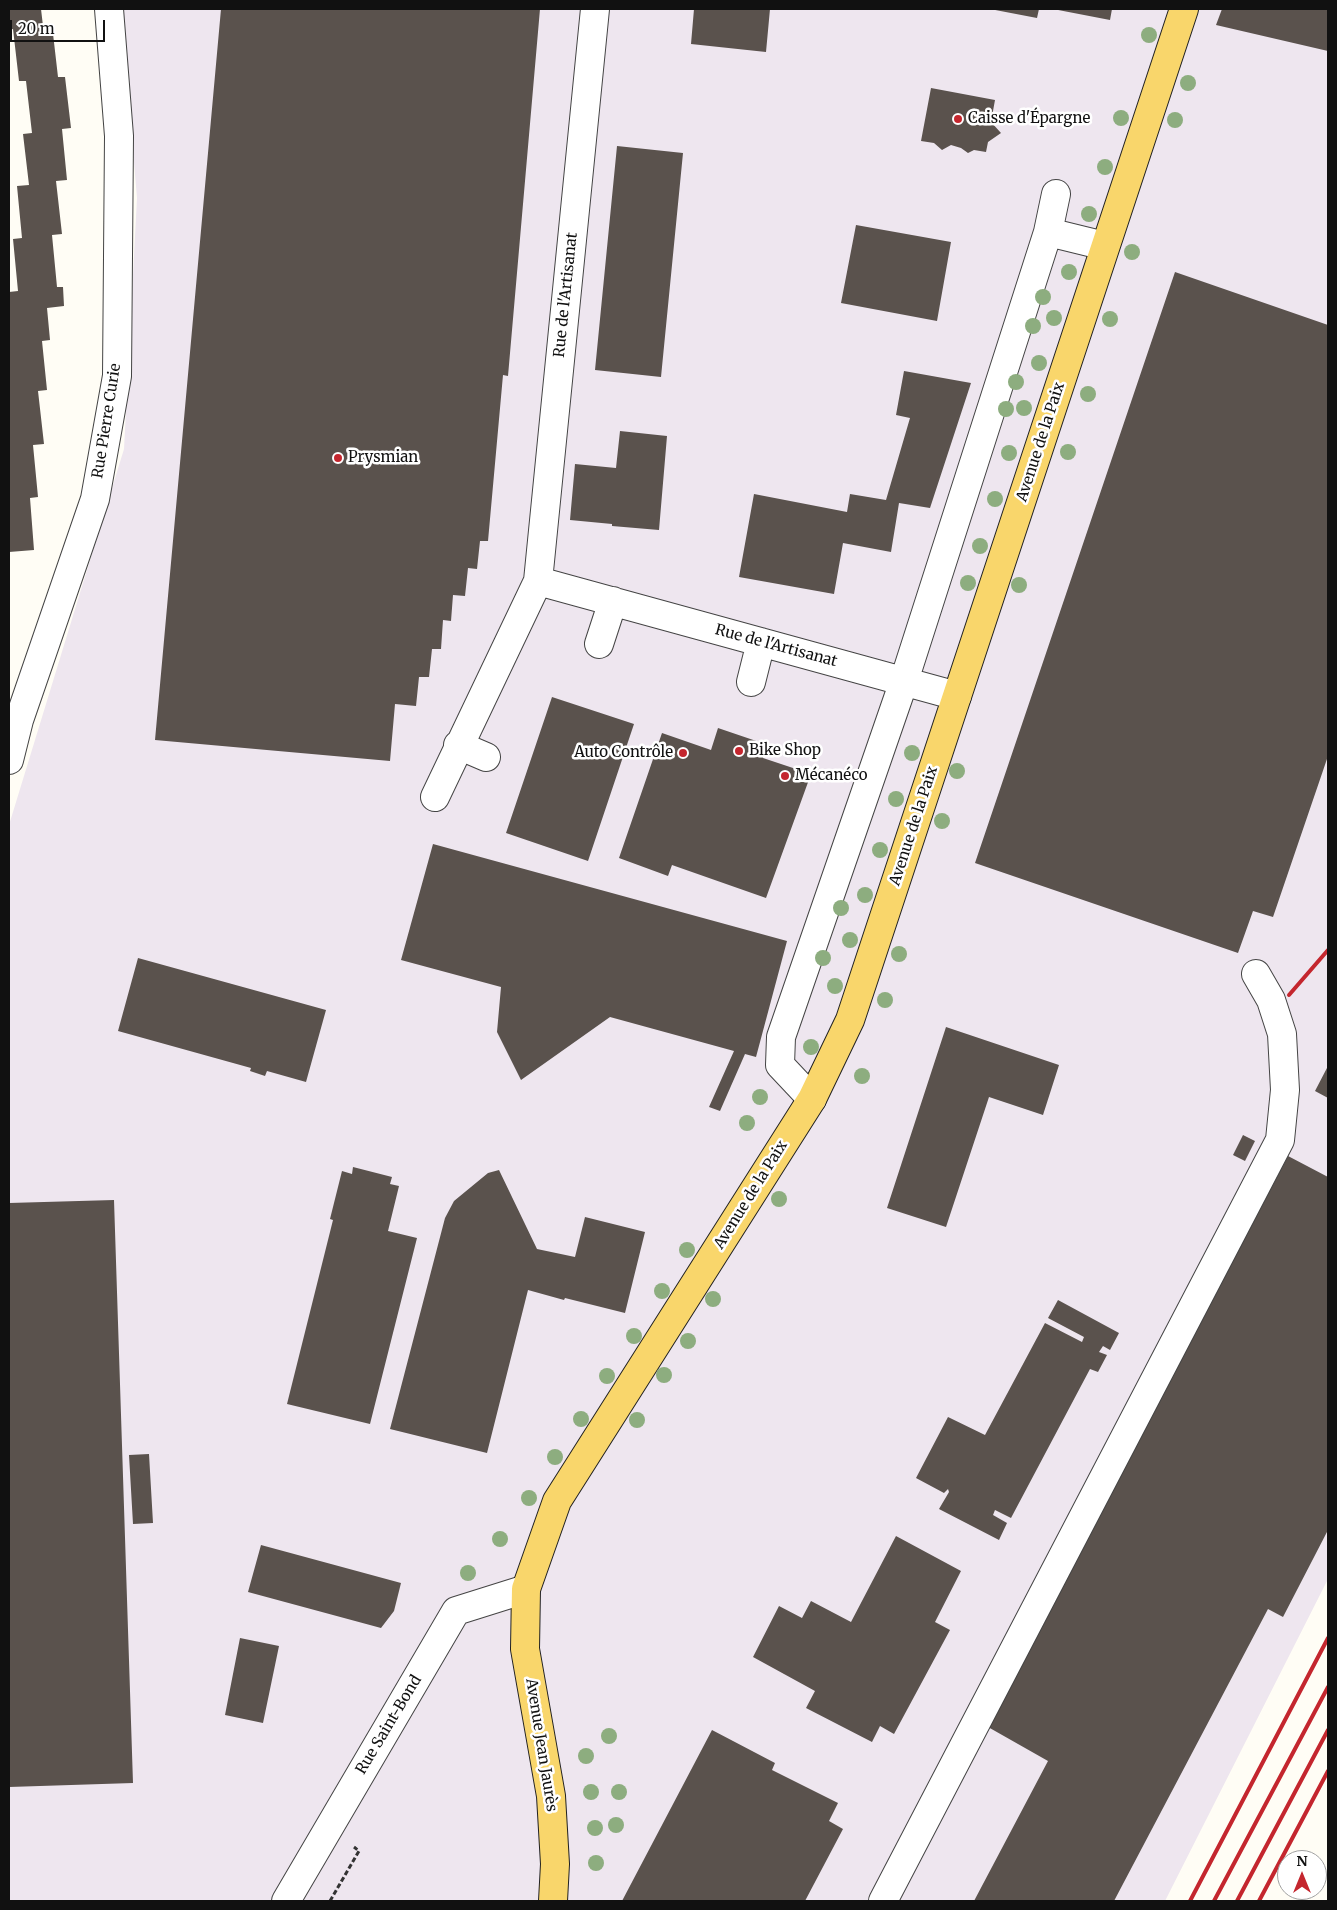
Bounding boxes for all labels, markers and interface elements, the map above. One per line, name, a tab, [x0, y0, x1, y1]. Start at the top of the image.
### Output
scale bar	[12, 10, 108, 42]
text: 20 m	[18, 19, 55, 38]
place label: Caisse d'Épargne	[968, 110, 1090, 128]
marker: Caisse d'Épargne	[952, 113, 964, 125]
street label: Rue de l'Artisanat	[550, 232, 582, 358]
street label: Rue Pierre Curie	[89, 362, 125, 480]
street label: Avenue de la Paix	[1013, 380, 1069, 504]
place label: Prysmian	[348, 449, 418, 467]
marker: Prysmian	[332, 452, 344, 464]
street label: Rue de l'Artisanat	[713, 621, 839, 671]
place label: Bike Shop	[749, 742, 821, 760]
place label: Auto Contrôle	[574, 744, 673, 762]
marker: Bike Shop	[733, 745, 745, 757]
marker: Auto Contrôle	[677, 747, 689, 759]
street label: Avenue de la Paix	[886, 764, 942, 888]
place label: Mécanéco	[795, 767, 868, 785]
marker: Mécanéco	[779, 770, 791, 782]
street label: Avenue de la Paix	[710, 1138, 792, 1252]
street label: Rue Saint-Bond	[352, 1672, 426, 1778]
street label: Avenue Jean Jaurès	[522, 1677, 560, 1813]
north arrow	[1277, 1850, 1327, 1900]
text: N	[1296, 1852, 1308, 1870]

